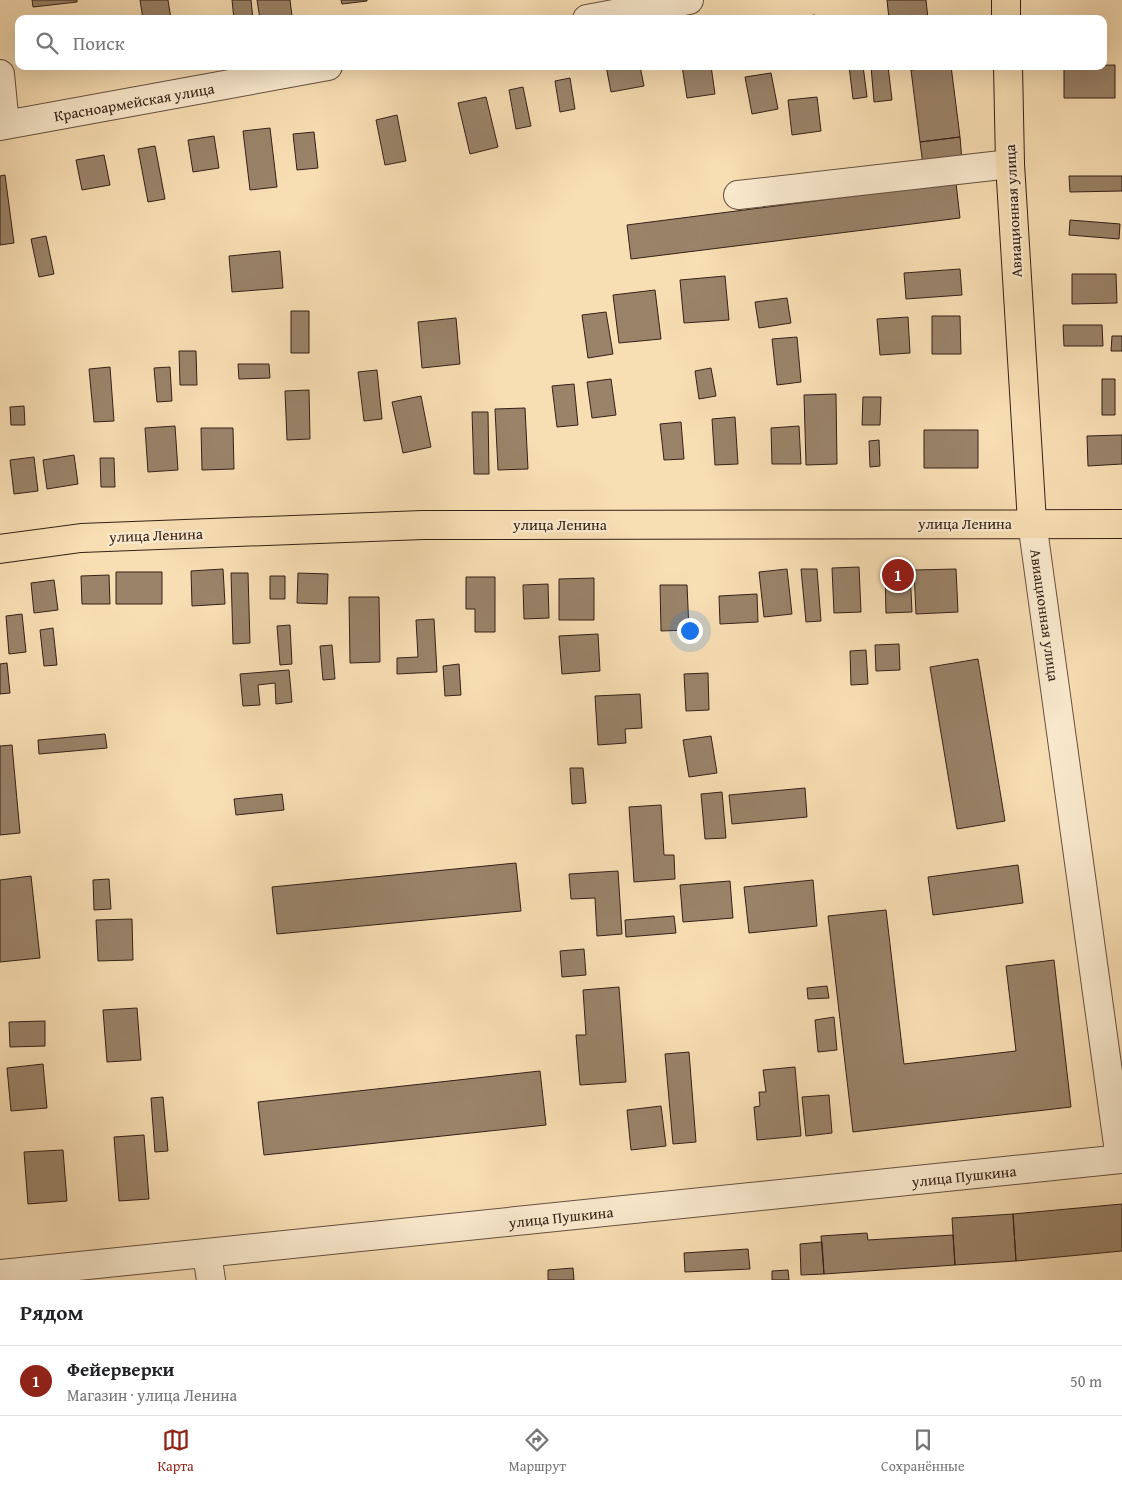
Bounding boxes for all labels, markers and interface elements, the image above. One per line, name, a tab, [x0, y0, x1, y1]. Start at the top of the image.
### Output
search box	[15, 15, 1107, 70]
icon: search	[33, 29, 61, 57]
text: Поиск	[73, 29, 125, 57]
street label: Красноармейская улица	[52, 77, 217, 126]
street label: Авиационная улица	[999, 143, 1027, 278]
street label: улица Ленина	[917, 513, 1013, 534]
street label: улица Ленина	[512, 514, 608, 535]
street label: улица Ленина	[108, 523, 204, 547]
street label: Авиационная улица	[1025, 547, 1065, 683]
pin: 1	[882, 556, 914, 594]
your location	[677, 618, 703, 644]
street label: улица Пушкина	[910, 1160, 1018, 1192]
street label: улица Пушкина	[507, 1201, 615, 1233]
text: Рядом	[20, 1297, 83, 1328]
text: Фейерверки	[67, 1355, 174, 1383]
text: 1	[32, 1369, 40, 1393]
text: 50 m	[1070, 1369, 1102, 1393]
text: Магазин · улица Ленина	[67, 1383, 237, 1407]
tab: Карта	[158, 1426, 194, 1476]
tab: Маршрут	[509, 1426, 566, 1476]
tab: Сохранённые	[881, 1426, 964, 1476]

